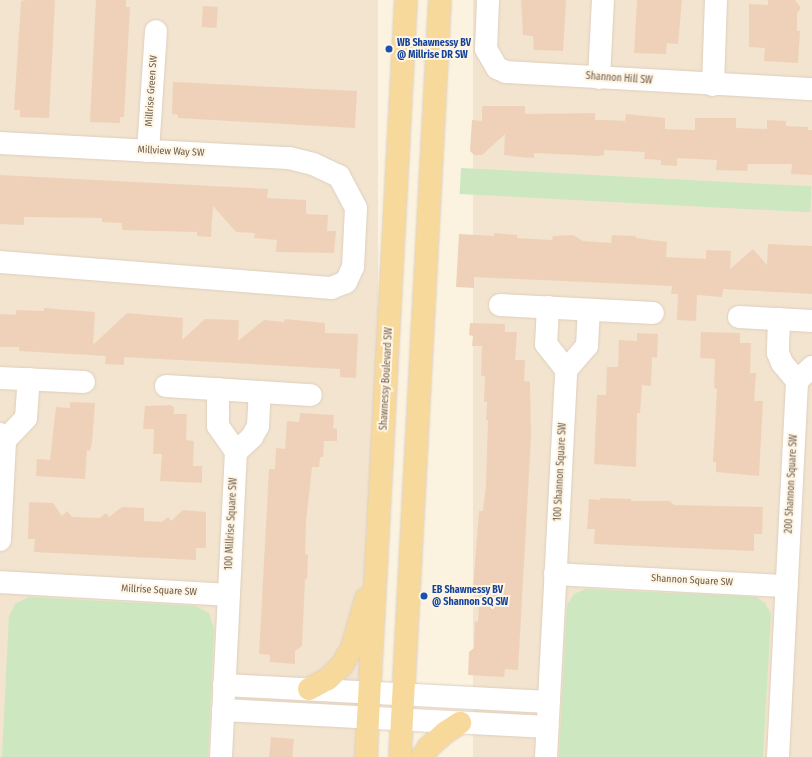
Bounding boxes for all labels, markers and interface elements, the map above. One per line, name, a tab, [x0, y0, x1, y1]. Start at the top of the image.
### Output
place label: WB Shawnessy BV @ Millrise DR SW	[397, 37, 471, 60]
marker: WB Shawnessy BV @ Millrise DR SW	[384, 44, 394, 54]
street label: Millrise Green SW	[144, 55, 160, 127]
street label: Shannon Hill SW	[585, 71, 653, 87]
street label: Millview Way SW	[137, 144, 205, 160]
street label: Shawnessy Boulevard SW	[378, 327, 396, 431]
street label: 100 Shannon Square SW	[552, 422, 570, 522]
street label: 200 Shannon Square SW	[783, 434, 801, 534]
street label: 100 Millrise Square SW	[224, 478, 240, 570]
street label: Shannon Square SW	[651, 573, 733, 589]
street label: Millrise Square SW	[121, 583, 197, 599]
place label: EB Shawnessy BV @ Shannon SQ SW	[432, 584, 508, 608]
marker: EB Shawnessy BV @ Shannon SQ SW	[419, 591, 429, 601]

